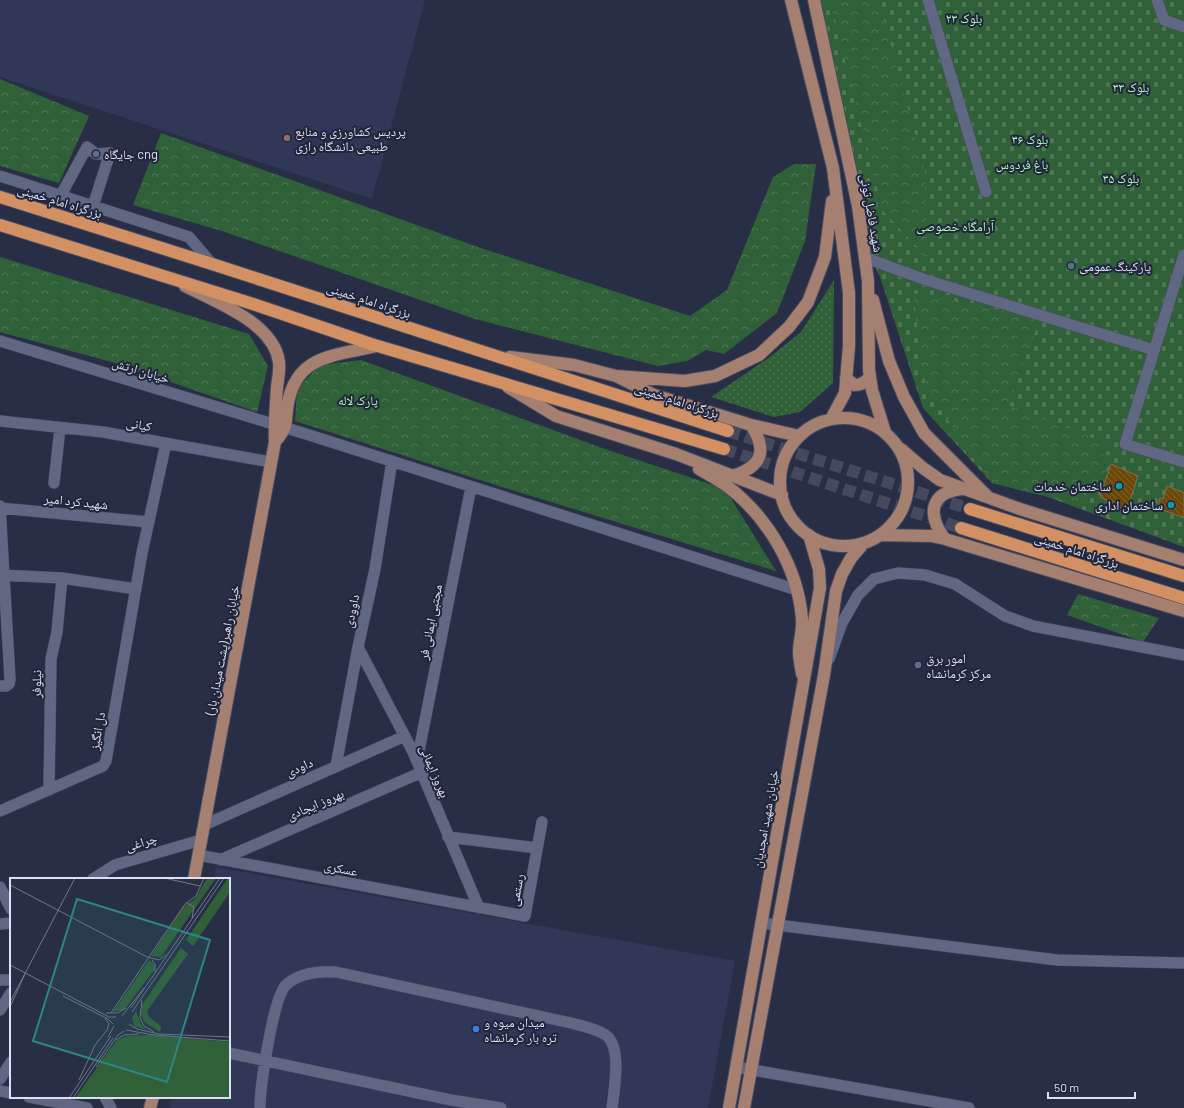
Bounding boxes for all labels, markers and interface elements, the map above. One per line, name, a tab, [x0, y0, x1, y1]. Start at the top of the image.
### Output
park label: بلوک ۲۳	[946, 10, 982, 27]
park label: بلوک ۳۳	[1113, 79, 1149, 96]
place label: پردیس کشاورزی و منابع طبیعی دانشگاه رازی	[295, 123, 406, 155]
park label: بلوک ۳۶	[1012, 131, 1048, 148]
marker: پردیس کشاورزی و منابع طبیعی دانشگاه رازی	[282, 133, 292, 143]
place label: جایگاه cng	[104, 146, 158, 162]
marker: جایگاه cng	[91, 149, 101, 159]
park label: باغ فردوس	[996, 156, 1048, 174]
park label: بلوک ۳۵	[1103, 170, 1139, 187]
street label: شهید فاضل تونی	[856, 173, 887, 254]
street label: بزرگراه امام خمینی	[15, 181, 104, 222]
park label: آرامگاه خصوصی	[916, 218, 995, 235]
place label: پارکینگ عمومی	[1079, 258, 1151, 275]
marker: پارکینگ عمومی	[1066, 261, 1076, 271]
street label: بزرگراه امام خمینی	[324, 279, 413, 322]
street label: خیابان ارتش	[110, 354, 172, 387]
street label: بزرگراه امام خمینی	[632, 379, 721, 422]
park label: پارک لاله	[338, 392, 378, 409]
street label: کیانی	[125, 414, 154, 435]
place label: ساختمان خدمات	[1034, 478, 1111, 495]
marker: ساختمان خدمات	[1114, 481, 1124, 491]
street label: شهید کرد امیر	[42, 490, 109, 513]
place label: ساختمان اداری	[1095, 497, 1163, 514]
marker: ساختمان اداری	[1166, 500, 1176, 510]
street label: بزرگراه امام خمینی	[1032, 529, 1121, 572]
street label: مجتبی ایمانی فر	[415, 583, 446, 662]
street label: خیابان راهبر(پشت میدان بار)	[201, 584, 244, 718]
street label: داوودی	[340, 593, 363, 630]
place label: امور برق مرکز کرمانشاه	[926, 650, 991, 682]
marker: امور برق مرکز کرمانشاه	[913, 660, 923, 670]
street label: نیلوفر	[28, 670, 45, 699]
street label: دل انگیز	[86, 711, 109, 752]
street label: بهروز ایمانی	[416, 742, 453, 800]
street label: داودی	[283, 754, 315, 781]
street label: خیابان شهید امجدیان	[748, 769, 783, 870]
street label: بهروز ایجادی	[284, 785, 346, 824]
street label: چراغی	[123, 830, 159, 855]
street label: عسکری	[322, 857, 360, 880]
street label: رستمی	[505, 873, 528, 908]
inset map	[10, 878, 230, 1098]
place label: میدان میوه و تره بار کرمانشاه	[484, 1014, 557, 1046]
marker: میدان میوه و تره بار کرمانشاه	[471, 1024, 481, 1034]
scale bar	[1048, 1074, 1135, 1100]
text: 50 m	[1054, 1080, 1079, 1094]

